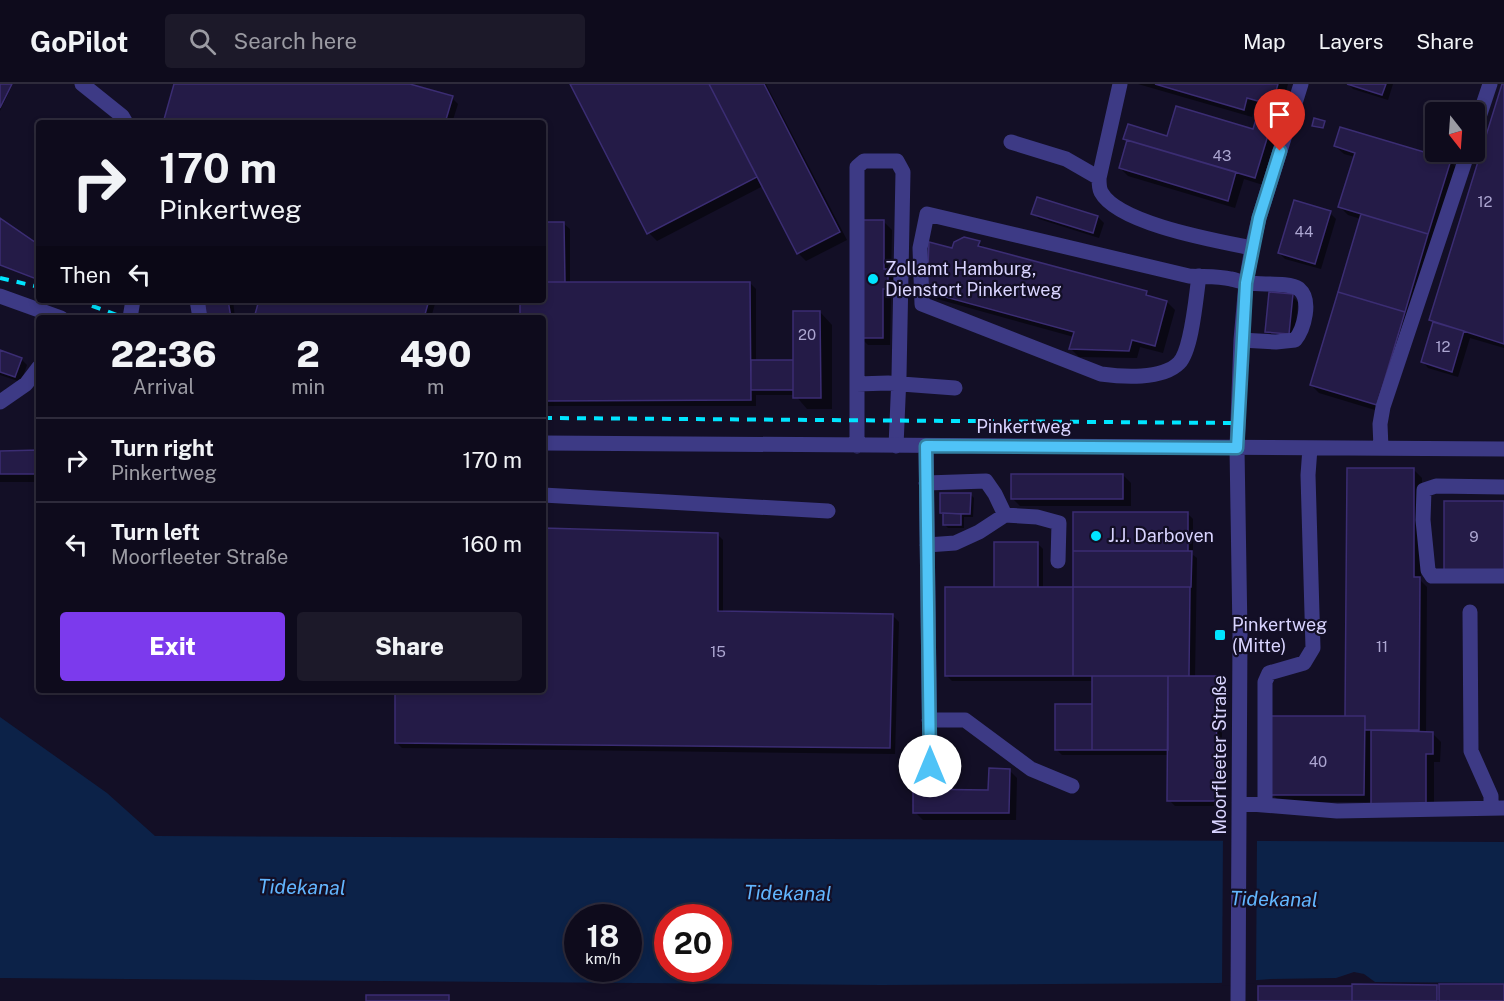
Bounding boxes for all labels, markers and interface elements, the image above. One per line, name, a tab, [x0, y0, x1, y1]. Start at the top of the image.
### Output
search box	[165, 14, 585, 68]
text: GoPilot	[30, 25, 129, 58]
icon: search	[186, 25, 219, 58]
text: Search here	[234, 28, 357, 54]
text: Map	[1243, 29, 1286, 54]
text: Layers	[1319, 29, 1383, 54]
text: Share	[1416, 29, 1474, 54]
pin	[1254, 89, 1305, 151]
icon: arrive	[1263, 98, 1296, 131]
north arrow	[1425, 102, 1485, 162]
map controls	[1425, 102, 1485, 162]
text: 170 m	[159, 143, 277, 192]
icon: right	[60, 144, 138, 222]
house number: 43	[1213, 147, 1231, 164]
text: Pinkertweg	[159, 193, 302, 225]
house number: 12	[1477, 193, 1493, 210]
house number: 44	[1295, 223, 1313, 240]
icon: left	[123, 258, 156, 291]
place label: Zollamt Hamburg, Dienstort Pinkertweg	[885, 258, 1062, 300]
text: Then	[60, 262, 111, 288]
marker: Zollamt Hamburg, Dienstort Pinkertweg	[866, 272, 880, 286]
house number: 20	[798, 326, 816, 343]
text: 22:36	[110, 333, 217, 375]
text: 2	[296, 333, 320, 375]
text: 490	[400, 333, 472, 375]
house number: 12	[1435, 338, 1451, 355]
text: Arrival	[133, 375, 194, 399]
text: min	[291, 375, 325, 399]
text: m	[427, 375, 444, 399]
street label: Pinkertweg	[976, 416, 1072, 437]
text: Turn right	[111, 435, 214, 461]
icon: right	[60, 444, 93, 477]
text: 170 m	[462, 447, 522, 473]
text: Pinkertweg	[111, 461, 217, 485]
text: Turn left	[111, 519, 200, 545]
place label: J.J. Darboven	[1108, 525, 1214, 546]
icon: left	[60, 528, 93, 561]
house number: 9	[1469, 528, 1479, 545]
marker: J.J. Darboven	[1089, 529, 1103, 543]
text: 160 m	[462, 531, 522, 557]
text: Moorfleeter Straße	[111, 545, 288, 569]
button: Exit	[60, 612, 285, 681]
button: Share	[297, 612, 522, 681]
place label: Pinkertweg (Mitte)	[1232, 614, 1327, 656]
marker: Pinkertweg (Mitte)	[1213, 628, 1227, 642]
house number: 11	[1376, 638, 1388, 655]
house number: 15	[710, 643, 726, 660]
street label: Moorfleeter Straße	[1209, 675, 1230, 835]
position arrow	[898, 734, 962, 798]
house number: 40	[1309, 753, 1327, 770]
water label: Tidekanal	[258, 874, 346, 900]
water label: Tidekanal	[744, 880, 832, 906]
water label: Tidekanal	[1230, 886, 1318, 912]
speed limit sign: 20	[654, 904, 732, 982]
text: 18	[587, 918, 619, 954]
text: km/h	[585, 950, 621, 967]

